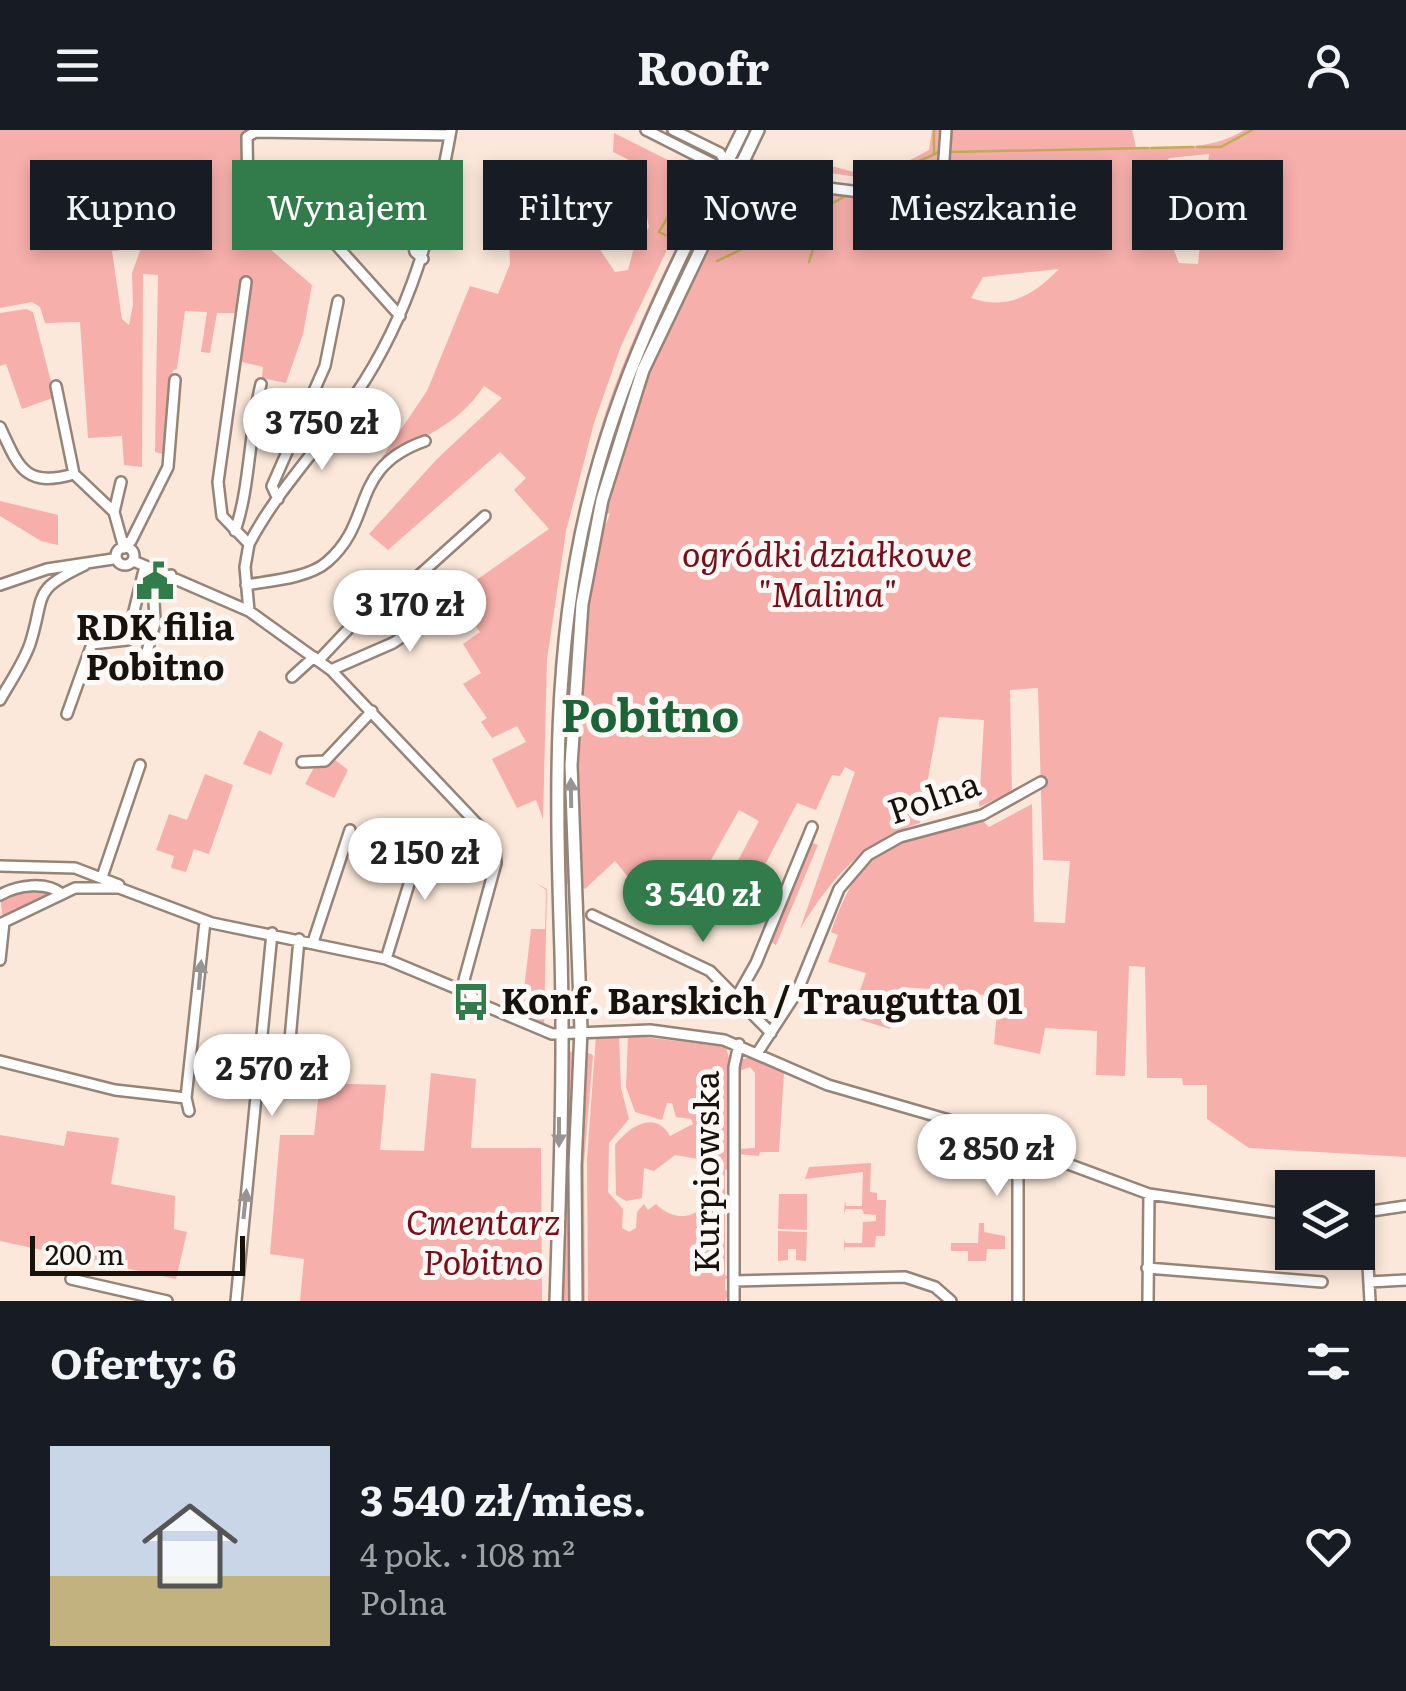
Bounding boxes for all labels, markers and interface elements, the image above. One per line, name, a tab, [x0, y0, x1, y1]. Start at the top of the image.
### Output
text: Roofr	[637, 32, 769, 99]
icon: menu	[50, 38, 105, 93]
icon: person	[1301, 38, 1356, 93]
chip: Kupno	[30, 160, 212, 250]
chip: Wynajem	[232, 160, 463, 250]
chip: Filtry	[483, 160, 647, 250]
chip: Nowe	[667, 160, 833, 250]
chip: Mieszkanie	[853, 160, 1112, 250]
chip: Dom	[1132, 160, 1283, 250]
pin: 3 750 zł	[219, 388, 425, 473]
text: 3 750 zł	[265, 396, 379, 444]
park label: ogródki działkowe "Malina"	[682, 526, 972, 618]
public building icon: RDK filia Pobitno	[134, 560, 176, 602]
pin: 3 170 zł	[307, 570, 513, 655]
text: 3 170 zł	[355, 578, 465, 626]
place label: RDK filia Pobitno	[76, 599, 235, 691]
district label: Pobitno	[561, 679, 739, 746]
street label: Polna	[880, 755, 986, 835]
one-way arrow	[563, 777, 579, 809]
pin: 2 150 zł	[322, 818, 528, 903]
text: 2 150 zł	[370, 826, 480, 874]
pin: 3 540 zł	[600, 860, 806, 945]
text: 3 540 zł	[645, 868, 761, 916]
one-way arrow	[192, 958, 208, 990]
place label: Konf. Barskich / Traugutta 01	[501, 973, 1023, 1025]
bus stop icon: Konf. Barskich / Traugutta 01	[450, 981, 492, 1023]
pin: 2 570 zł	[169, 1034, 375, 1119]
text: 2 570 zł	[215, 1042, 329, 1090]
street label: Kurpiowska	[678, 1070, 730, 1273]
pin: 2 850 zł	[894, 1114, 1100, 1199]
one-way arrow	[551, 1116, 567, 1148]
text: 2 850 zł	[939, 1122, 1055, 1170]
map controls	[1275, 1170, 1375, 1270]
button: layers	[1275, 1170, 1375, 1270]
one-way arrow	[237, 1188, 253, 1219]
park label: Cmentarz Pobitno	[406, 1194, 560, 1286]
scale bar	[30, 1231, 245, 1276]
text: 200 m	[45, 1232, 124, 1274]
text: Oferty: 6	[50, 1330, 237, 1392]
icon: filters	[1301, 1334, 1356, 1389]
text: 3 540 zł/mies.	[360, 1467, 647, 1529]
icon: home	[130, 1486, 250, 1606]
icon: heart	[1301, 1519, 1356, 1574]
text: 4 pok. · 108 m²	[360, 1529, 575, 1577]
text: Polna	[360, 1577, 447, 1625]

